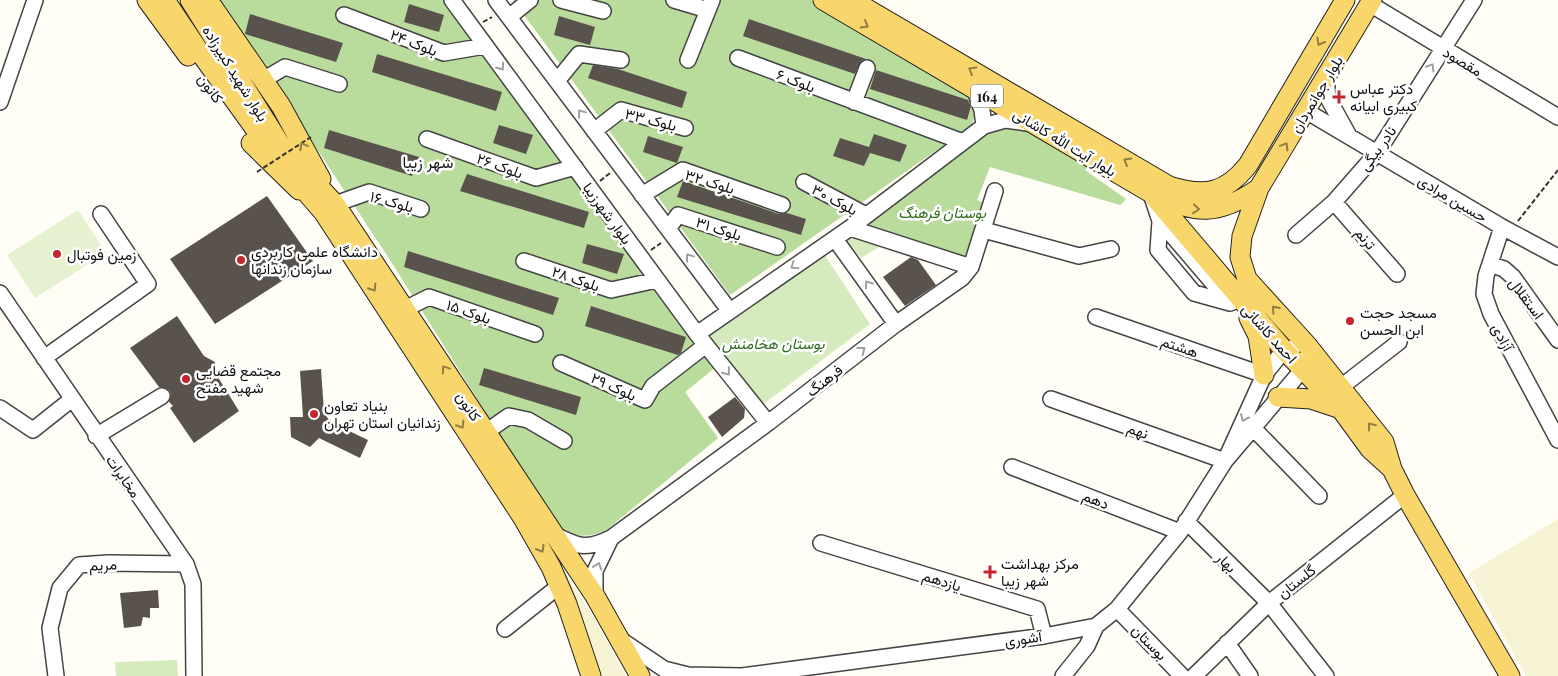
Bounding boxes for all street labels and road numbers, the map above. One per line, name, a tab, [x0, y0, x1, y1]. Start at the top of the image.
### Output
street label: بلوار شهید کبیرزاده	[198, 21, 274, 125]
street label: بلوک ۲۴	[387, 24, 441, 60]
street label: مقصود	[1440, 42, 1486, 80]
street label: بلوار جوانمردان	[1285, 52, 1347, 136]
street label: بلوک ۶	[774, 63, 818, 97]
street label: کانون	[194, 69, 229, 107]
road number: 164	[971, 84, 1003, 108]
street label: بلوک ۳۳	[623, 103, 679, 135]
street label: بلوار آیت الله کاشانی	[1009, 103, 1120, 182]
street label: نادر بیگی	[1354, 121, 1401, 175]
street label: بلوک ۲۶	[474, 147, 526, 183]
street label: بلوک ۳۲	[683, 164, 737, 198]
street label: حسین مرادی	[1414, 170, 1491, 227]
street label: بلوار شهرزیبا	[579, 178, 637, 248]
street label: بلوک ۳۰	[809, 179, 861, 219]
street label: بلوک ۱۶	[368, 186, 416, 216]
street label: بلوک ۳۱	[694, 211, 744, 245]
street label: ترنم	[1350, 223, 1381, 254]
street label: بلوک ۲۸	[549, 260, 603, 296]
street label: استقلال	[1505, 273, 1549, 323]
street label: بلوک ۱۵	[444, 294, 494, 328]
street label: احمد کاشانی	[1237, 299, 1302, 368]
street label: آزادی	[1487, 320, 1519, 356]
street label: هشتم	[1158, 330, 1201, 363]
street label: فرهنگ	[802, 359, 846, 401]
street label: بلوک ۲۹	[588, 367, 640, 405]
street label: کانون	[452, 387, 486, 425]
street label: نهم	[1124, 417, 1151, 444]
street label: مخابرات	[102, 451, 146, 501]
street label: دهم	[1079, 485, 1112, 514]
street label: بهار	[1212, 547, 1241, 576]
street label: مریم	[89, 553, 118, 576]
street label: گلستان	[1273, 559, 1320, 602]
street label: یازدهم	[920, 565, 964, 596]
street label: بوستان	[1128, 620, 1172, 664]
street label: آشوری	[1003, 625, 1045, 652]

